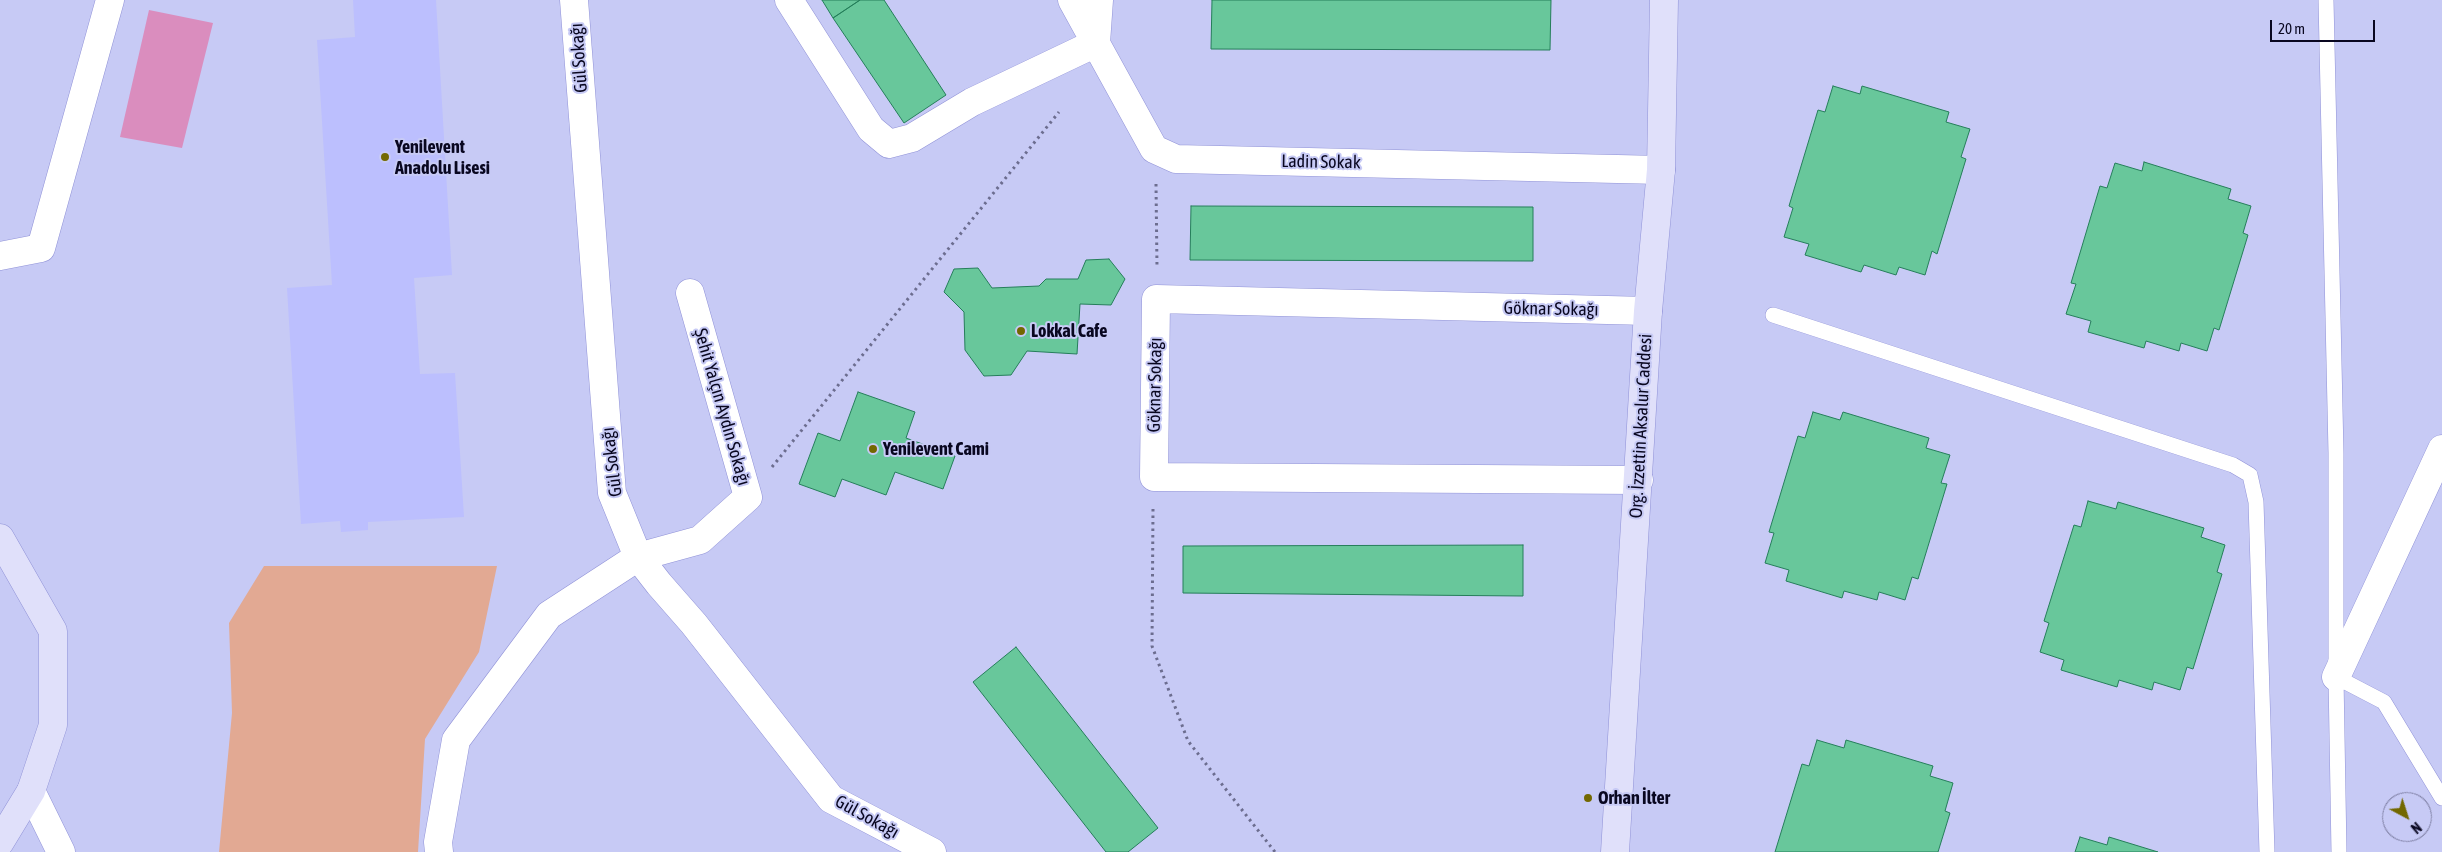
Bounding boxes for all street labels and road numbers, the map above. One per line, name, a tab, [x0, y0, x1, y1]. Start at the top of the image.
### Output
street label: Gül Sokağı	[566, 23, 592, 93]
street label: Ladin Sokak	[1281, 151, 1361, 173]
street label: Göknar Sokağı	[1503, 297, 1599, 321]
street label: Şehit Yalçın Aydın Sokağı	[689, 326, 755, 488]
street label: Org. İzzettin Aksalur Caddesi	[1625, 333, 1657, 519]
street label: Göknar Sokağı	[1143, 337, 1167, 433]
street label: Gül Sokağı	[597, 426, 627, 498]
street label: Gül Sokağı	[831, 791, 903, 843]

